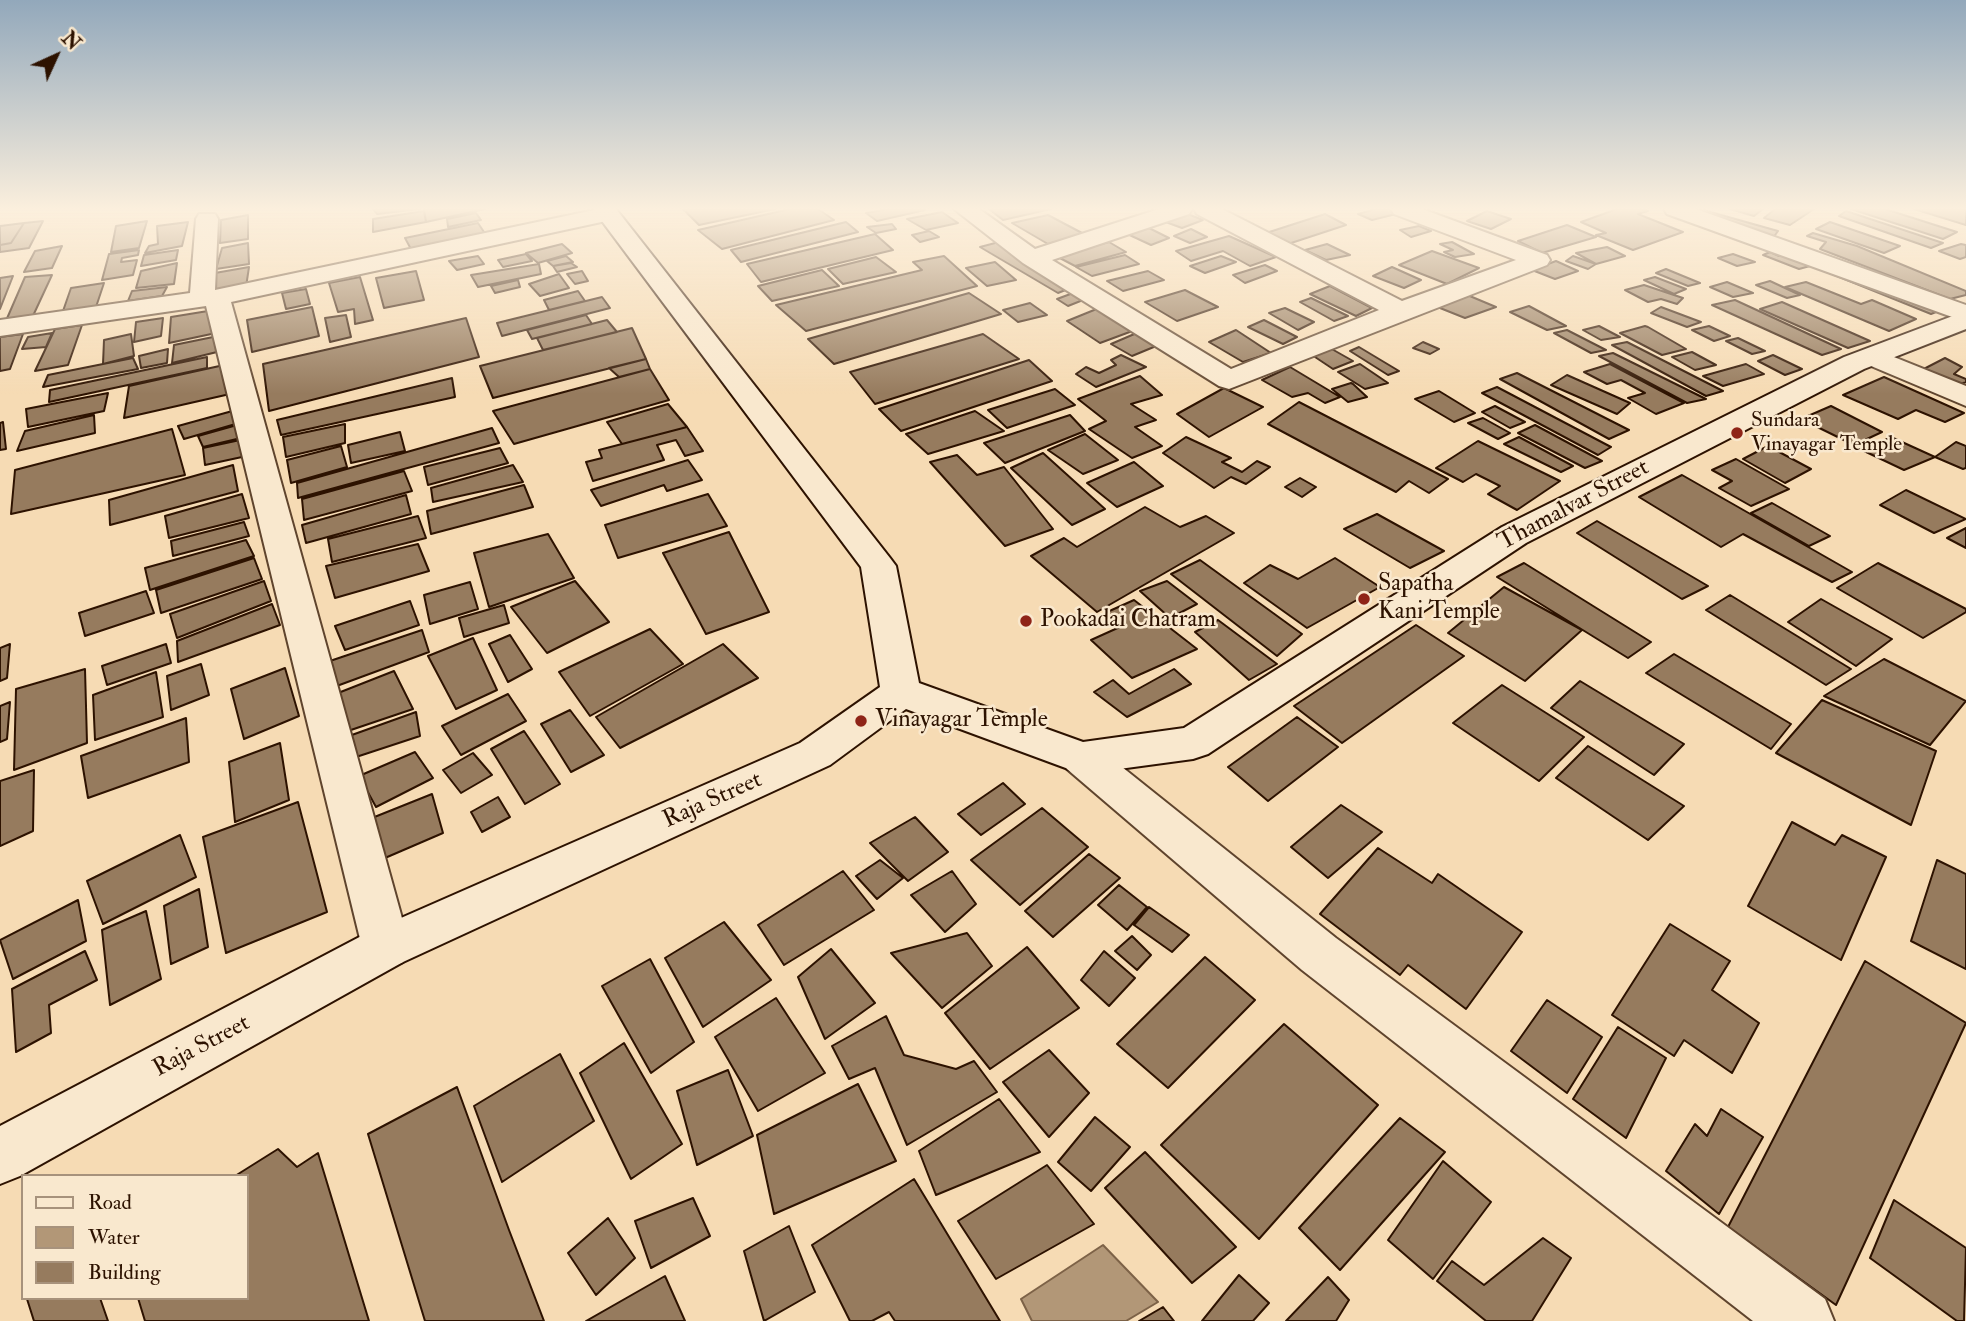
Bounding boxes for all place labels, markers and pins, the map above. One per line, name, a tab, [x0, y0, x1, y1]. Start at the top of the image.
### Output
place label: Sundara Vinayagar Temple	[1751, 408, 1902, 458]
marker: Sundara Vinayagar Temple	[1729, 425, 1745, 441]
place label: Sapatha Kani Temple	[1378, 571, 1500, 627]
marker: Sapatha Kani Temple	[1356, 591, 1372, 607]
place label: Pookadai Chatram	[1040, 607, 1216, 635]
marker: Pookadai Chatram	[1018, 613, 1034, 629]
place label: Vinayagar Temple	[875, 707, 1048, 735]
marker: Vinayagar Temple	[853, 713, 869, 729]

